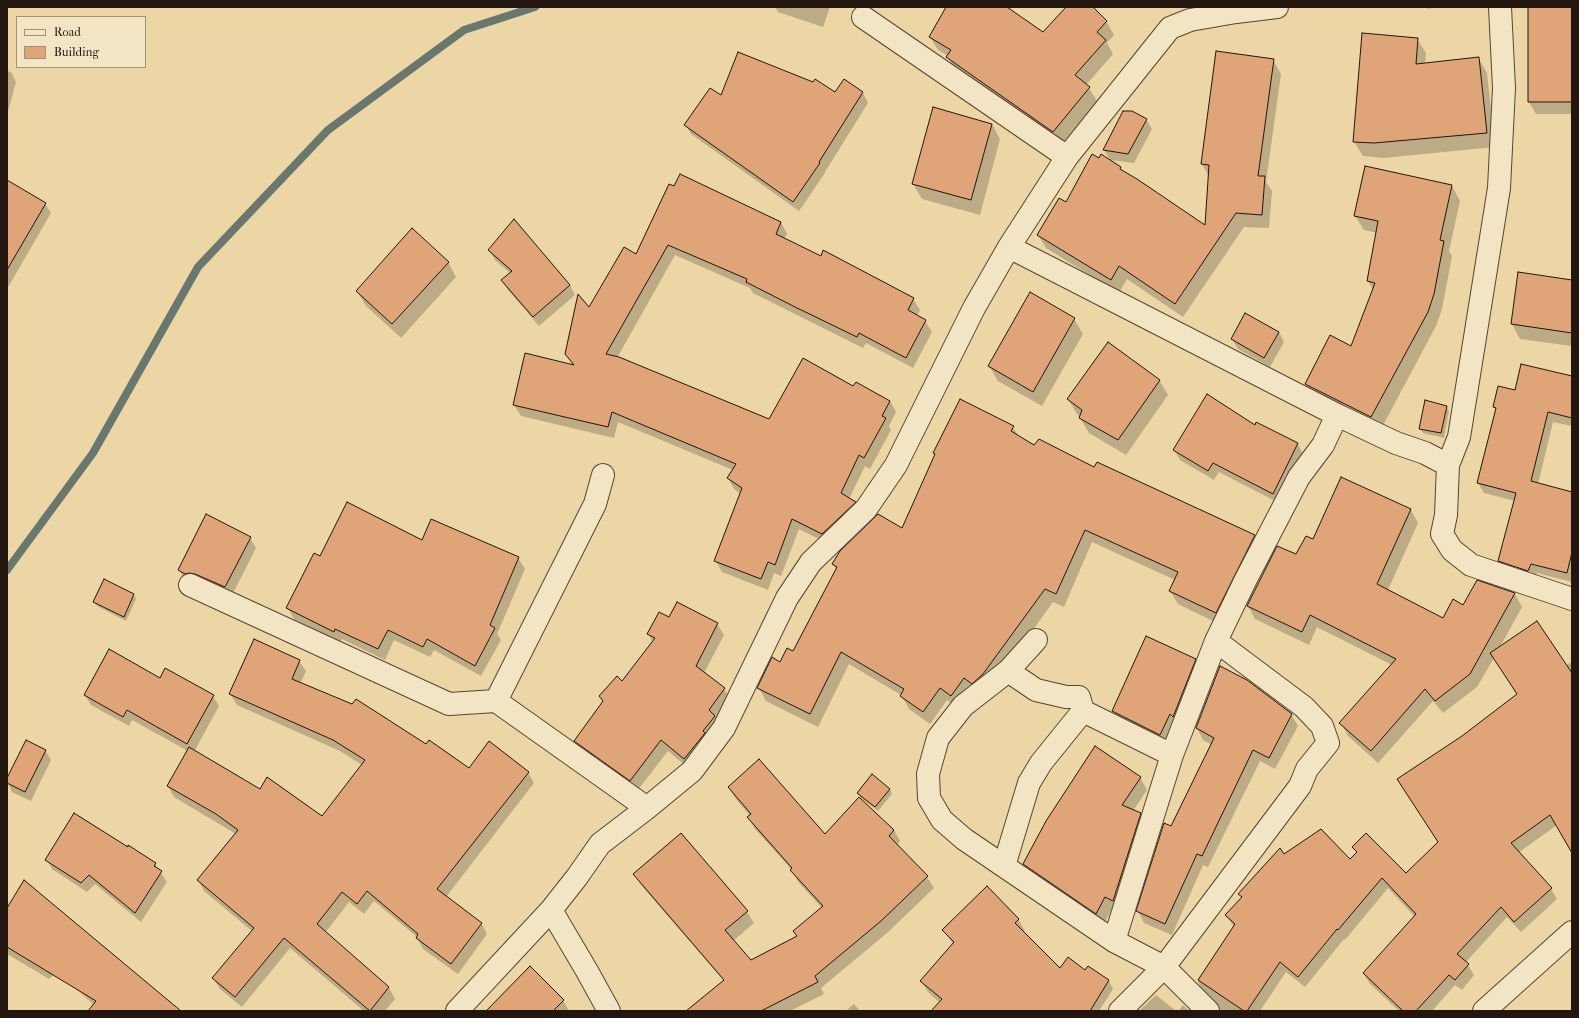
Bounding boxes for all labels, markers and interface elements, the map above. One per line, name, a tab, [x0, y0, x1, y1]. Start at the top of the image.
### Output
legend	[16, 16, 146, 68]
text: Road	[54, 25, 81, 39]
text: Building	[54, 45, 99, 59]

